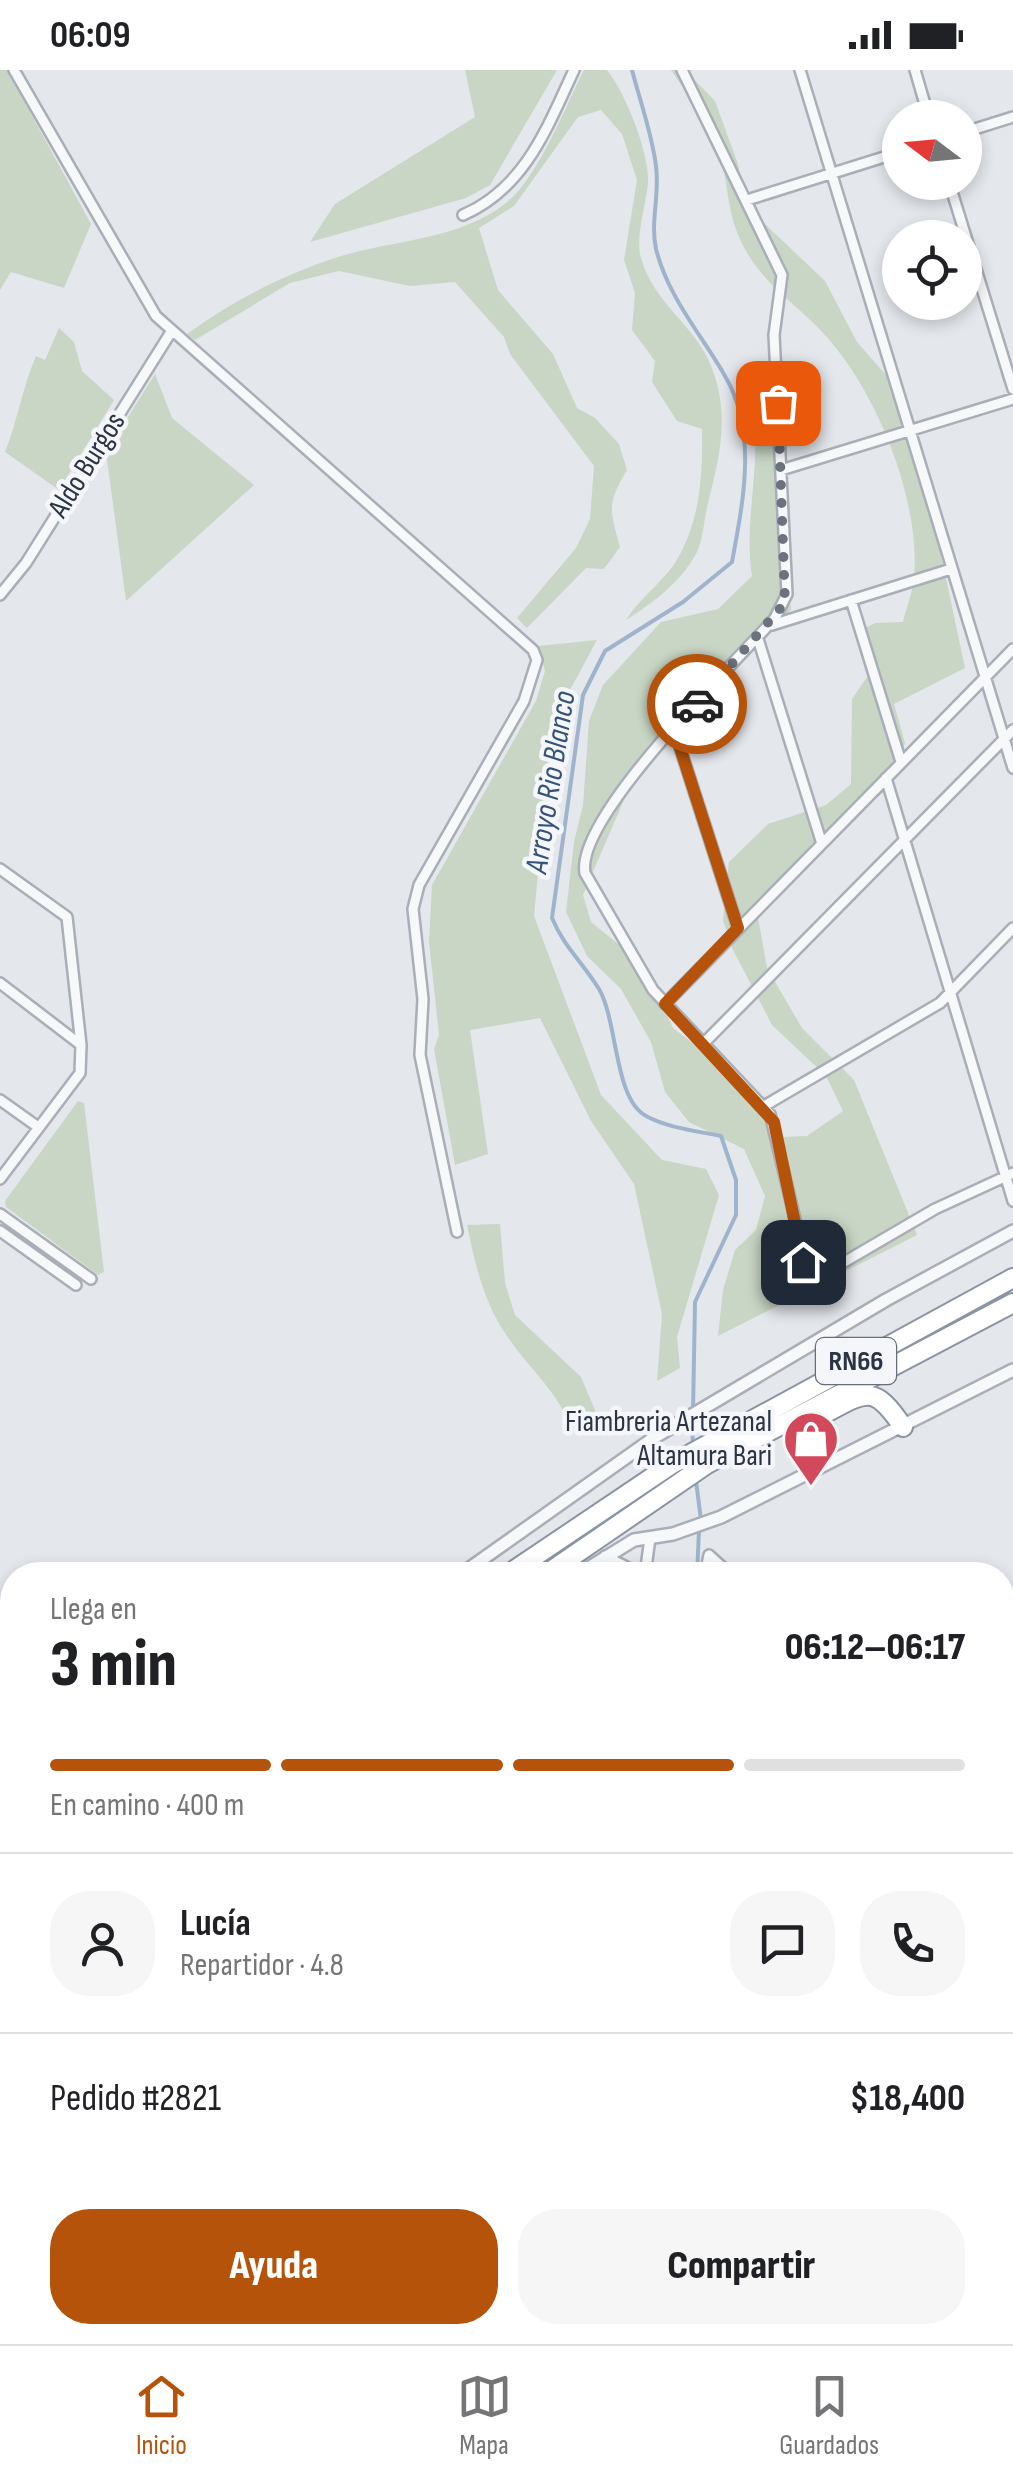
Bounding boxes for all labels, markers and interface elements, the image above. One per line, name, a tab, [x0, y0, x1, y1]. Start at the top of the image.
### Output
text: 06:09	[50, 13, 131, 58]
north arrow	[882, 100, 982, 200]
map controls	[882, 100, 982, 320]
button: locate	[882, 220, 982, 320]
pin	[736, 361, 821, 446]
icon: bag	[751, 376, 806, 431]
street label: Aldo Burgos	[40, 406, 133, 525]
courier	[647, 654, 747, 754]
icon: car	[670, 677, 725, 732]
water label: Arroyo Rio Blanco	[517, 688, 585, 878]
pin	[761, 1220, 846, 1305]
icon: home	[776, 1235, 831, 1290]
road number: RN66	[816, 1338, 896, 1384]
place label: Fiambreria Artezanal Altamura Bari	[565, 1404, 772, 1474]
shop icon: Fiambreria Artezanal Altamura Bari	[781, 1409, 841, 1488]
text: Llega en	[50, 1590, 137, 1629]
text: 06:12–06:17	[785, 1625, 965, 1670]
text: 3 min	[50, 1627, 177, 1705]
text: En camino · 400 m	[50, 1786, 244, 1825]
button: person	[50, 1891, 155, 1996]
button: chat	[730, 1891, 835, 1996]
button: phone	[860, 1891, 965, 1996]
text: Lucía	[180, 1901, 251, 1946]
text: Repartidor · 4.8	[180, 1946, 344, 1985]
text: Pedido #2821	[50, 2076, 221, 2121]
text: $18,400	[850, 2076, 965, 2121]
button: Ayuda	[50, 2209, 498, 2324]
button: Compartir	[518, 2209, 965, 2324]
tab: Inicio	[134, 2369, 189, 2462]
tab: Mapa	[457, 2369, 512, 2462]
tab: Guardados	[779, 2369, 879, 2462]

